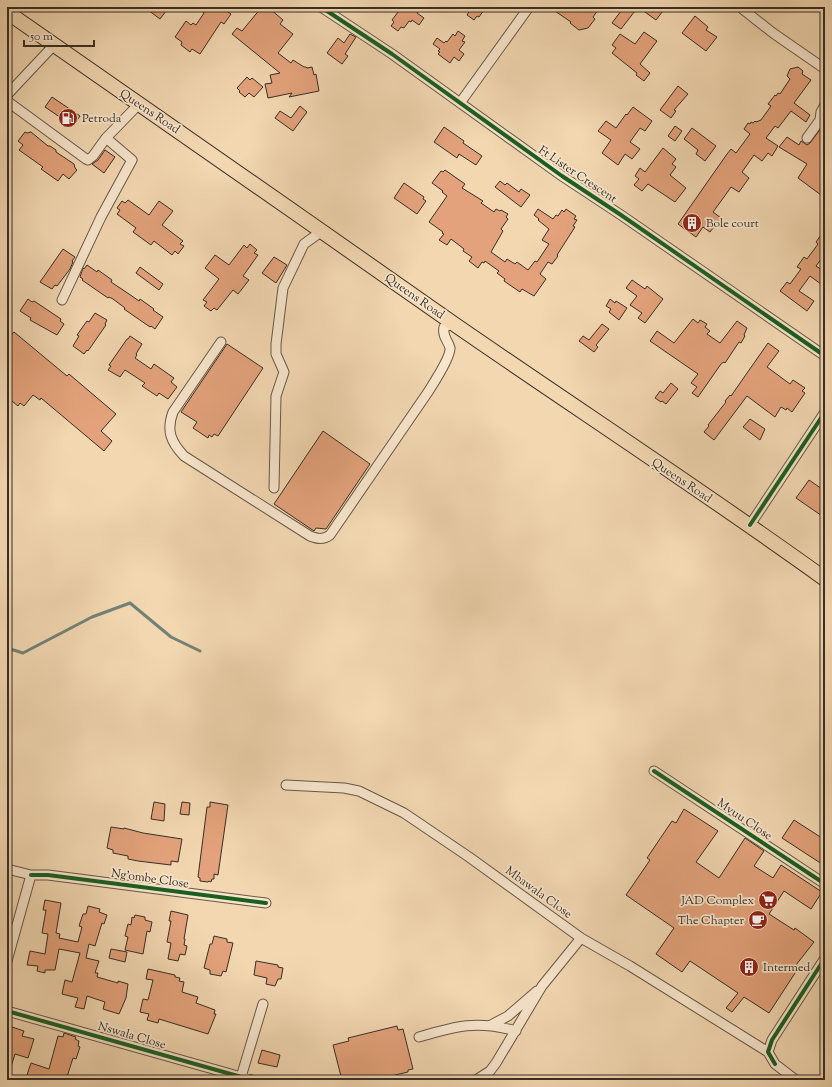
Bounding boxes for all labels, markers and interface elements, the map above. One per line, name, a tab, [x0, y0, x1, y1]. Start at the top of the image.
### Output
scale bar	[24, 22, 94, 48]
text: 50 m	[29, 28, 53, 46]
street label: Queens Road	[116, 85, 183, 139]
fuel station icon: Petroda	[57, 107, 79, 129]
place label: Petroda	[82, 110, 122, 128]
street label: Ft Lister Crescent	[534, 142, 620, 208]
building icon: Bole court	[681, 212, 703, 234]
place label: Bole court	[706, 215, 759, 233]
street label: Queens Road	[381, 270, 448, 324]
street label: Queens Road	[648, 454, 715, 508]
street label: Mvuu Close	[713, 795, 776, 845]
street label: Mbawala Close	[501, 862, 576, 924]
street label: Ng'ombe Close	[110, 865, 190, 893]
supermarket icon: JAD Complex	[757, 889, 779, 911]
place label: JAD Complex	[680, 892, 754, 910]
cafe icon: The Chapter	[747, 909, 769, 931]
place label: The Chapter	[678, 912, 744, 930]
building icon: Intermed	[738, 956, 760, 978]
place label: Intermed	[763, 959, 811, 977]
street label: Nswala Close	[96, 1018, 168, 1054]

